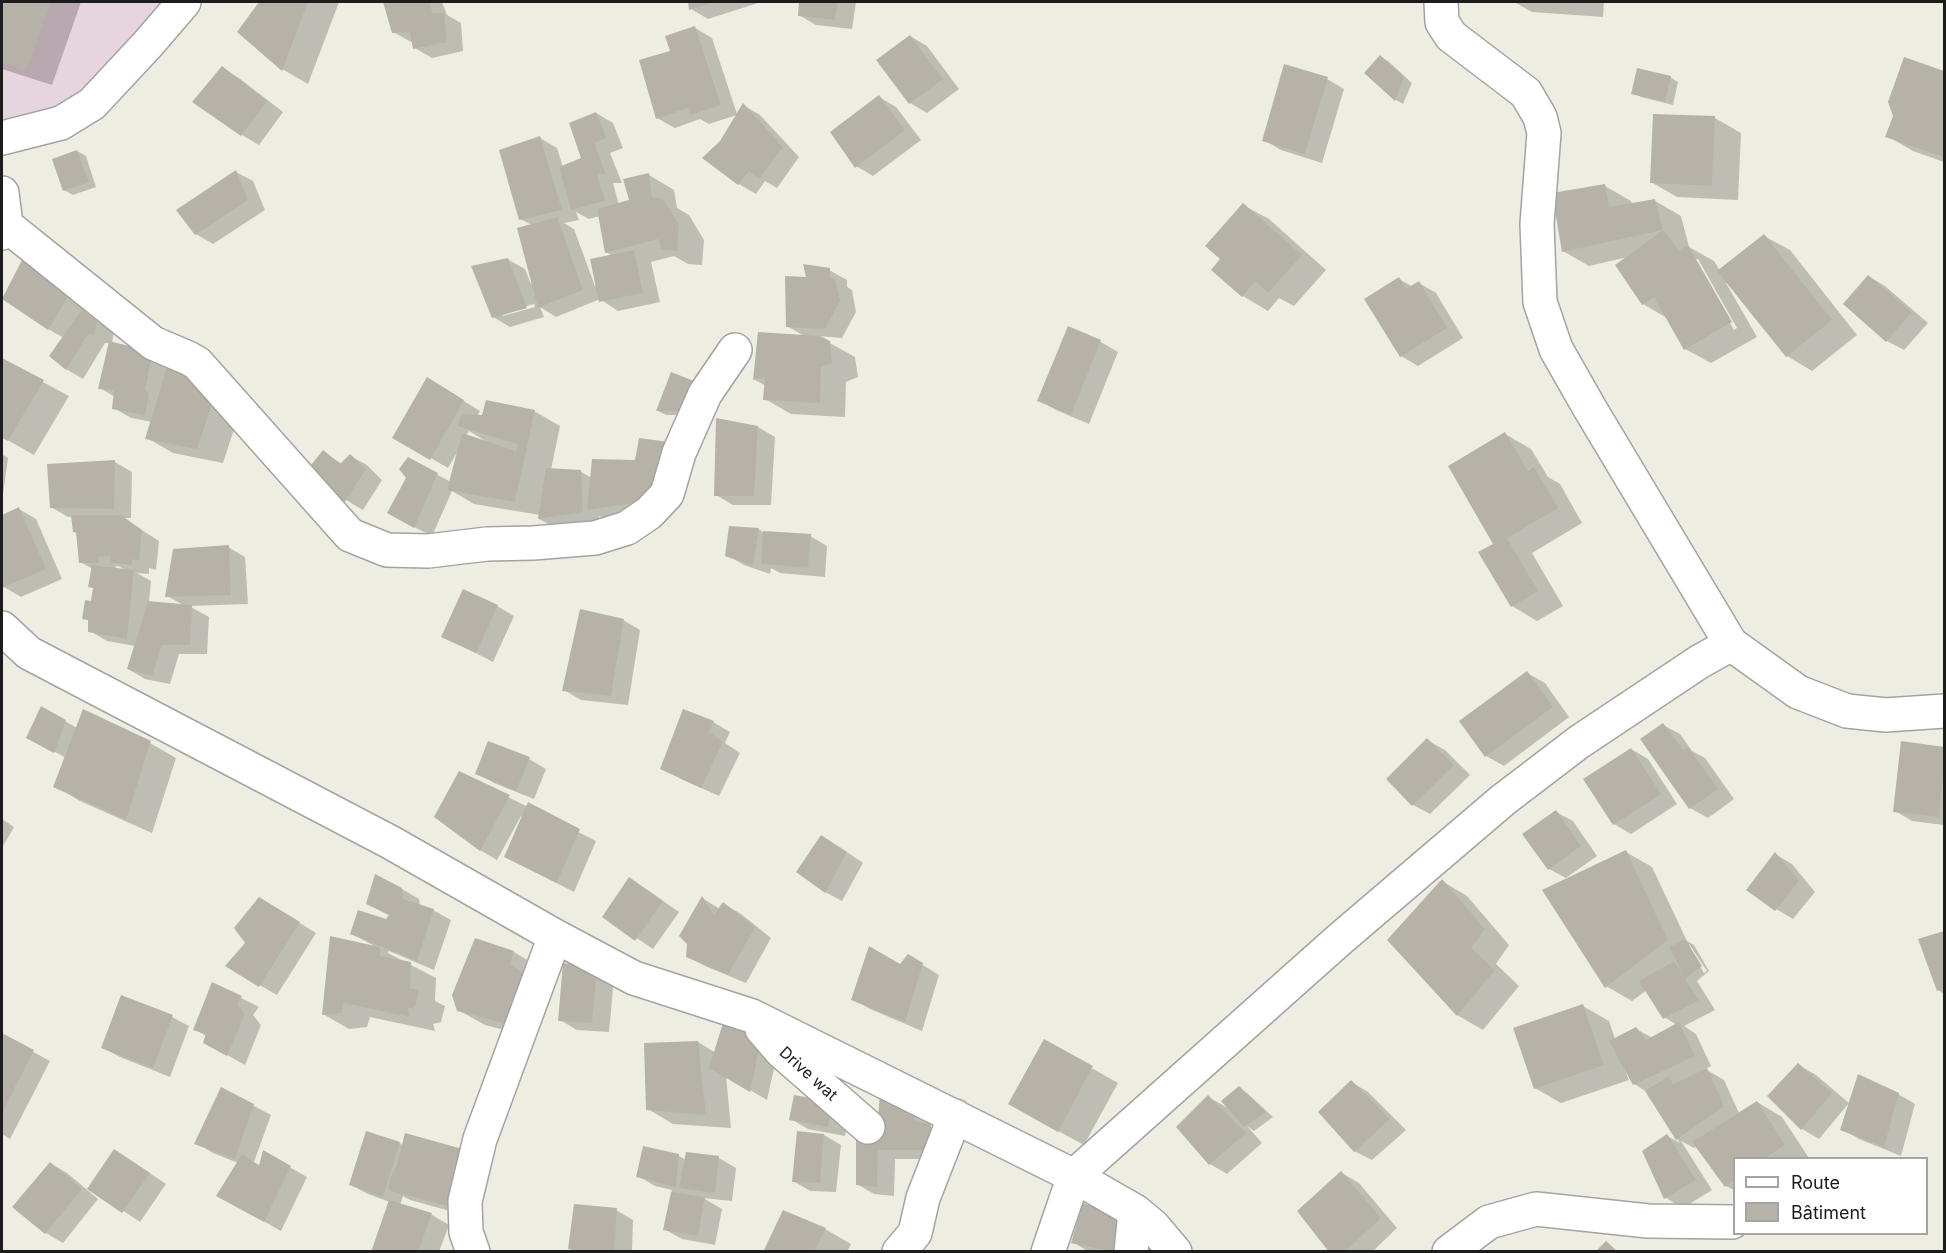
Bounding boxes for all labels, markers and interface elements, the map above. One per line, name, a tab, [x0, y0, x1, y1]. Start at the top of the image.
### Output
street label: Drive wat	[775, 1043, 841, 1105]
legend	[1733, 1157, 1928, 1235]
text: Route	[1791, 1172, 1840, 1193]
text: Bâtiment	[1791, 1202, 1866, 1223]

